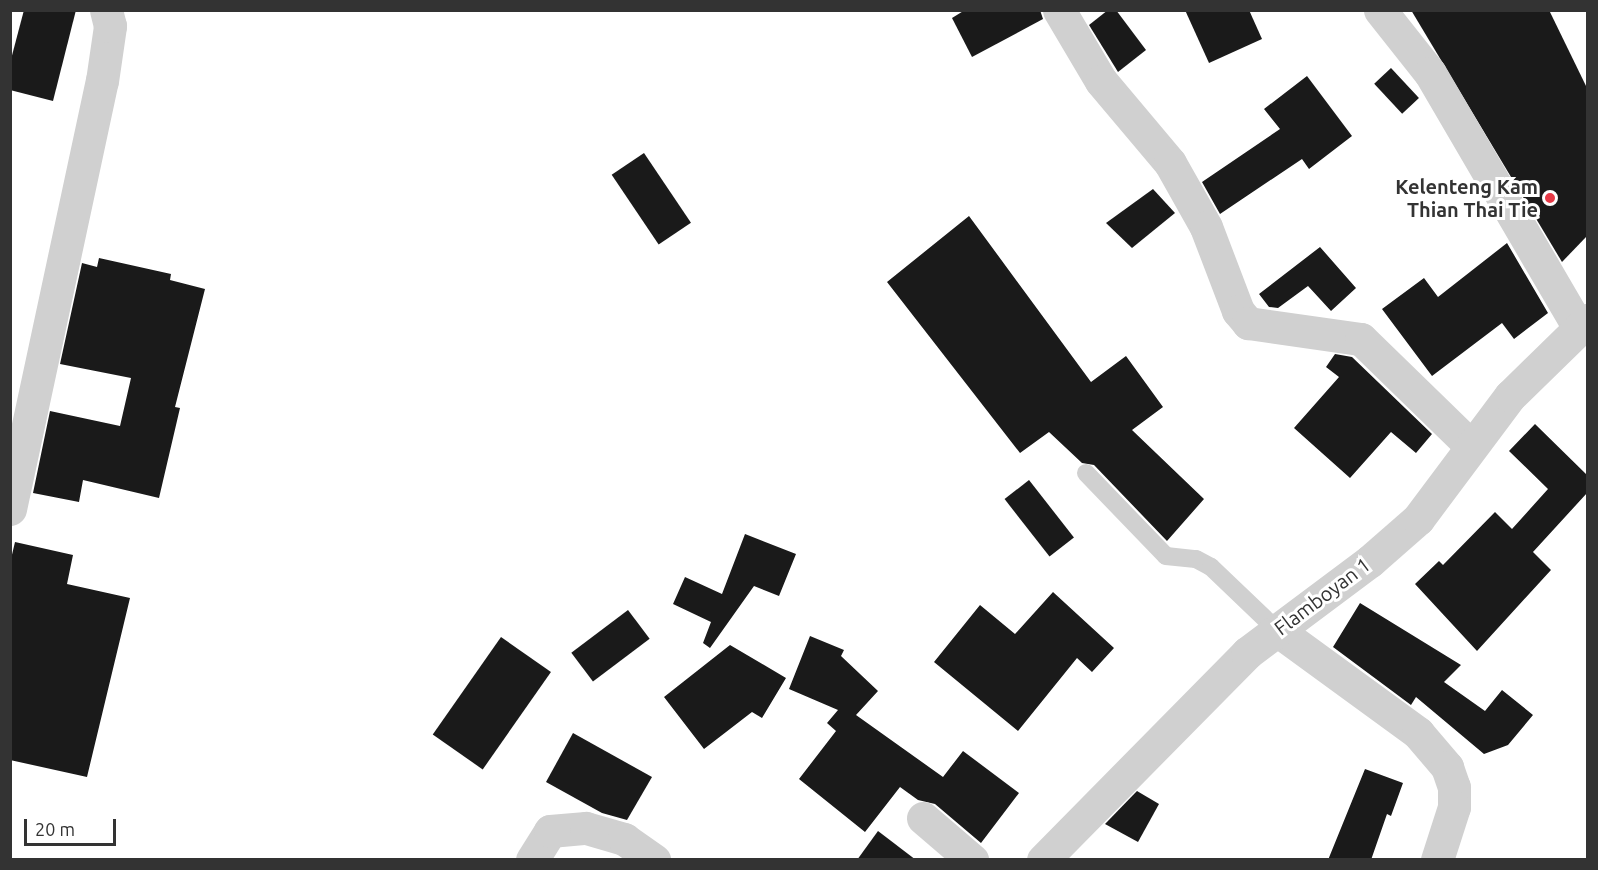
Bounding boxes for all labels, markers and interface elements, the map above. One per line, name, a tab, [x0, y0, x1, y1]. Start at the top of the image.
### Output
place label: Kelenteng Kam Thian Thai Tie	[1395, 174, 1538, 221]
marker: Kelenteng Kam Thian Thai Tie	[1543, 191, 1557, 205]
street label: Flamboyan 1	[1269, 552, 1375, 640]
scale bar	[27, 807, 118, 845]
text: 20 m	[35, 819, 75, 839]

